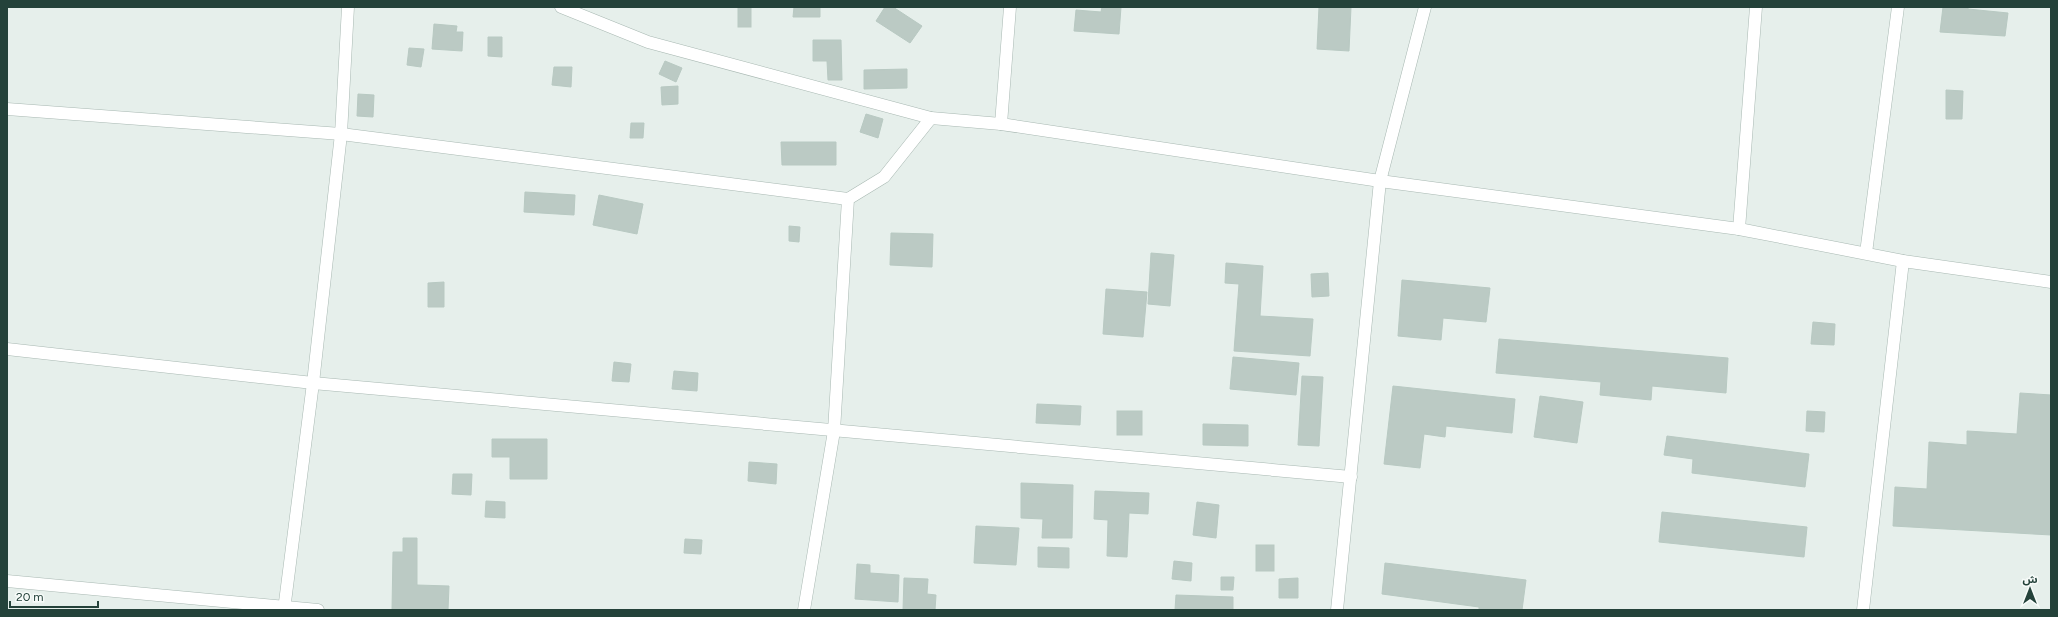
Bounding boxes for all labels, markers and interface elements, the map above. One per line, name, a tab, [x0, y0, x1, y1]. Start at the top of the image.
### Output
north arrow	[2010, 569, 2050, 609]
text: ش	[2022, 573, 2038, 586]
scale bar	[10, 583, 98, 609]
text: 20 m	[16, 590, 44, 604]

